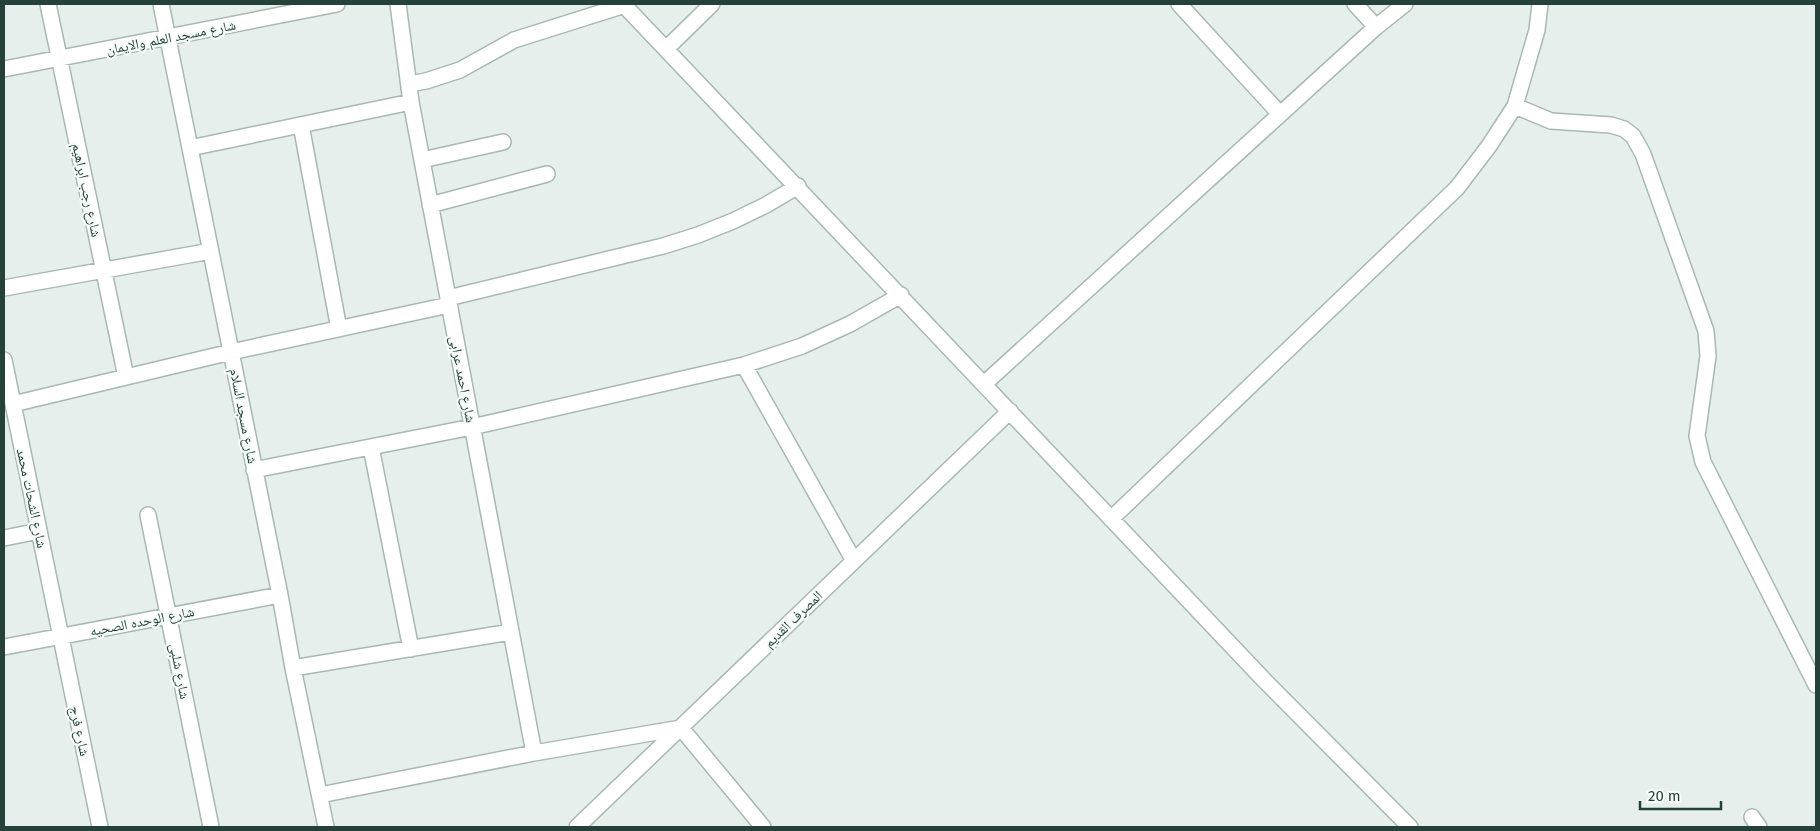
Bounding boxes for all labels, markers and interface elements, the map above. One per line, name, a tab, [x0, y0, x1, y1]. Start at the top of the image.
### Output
street label: شارع مسجد العلم والايمان	[105, 17, 238, 59]
street label: شارع رجب ابراهيم	[67, 142, 105, 239]
street label: شارع احمد عرابى	[445, 334, 479, 424]
street label: شارع مسجد السلام	[225, 367, 261, 465]
street label: شارع الشحات محمد	[12, 447, 50, 550]
street label: المصرف القديم	[761, 587, 827, 652]
street label: شارع الوحده الصحيه	[88, 603, 196, 641]
street label: شارع شلبى	[165, 642, 193, 701]
street label: شارع فرج	[65, 705, 93, 758]
scale bar	[1640, 778, 1721, 810]
text: 20 m	[1648, 787, 1681, 805]

